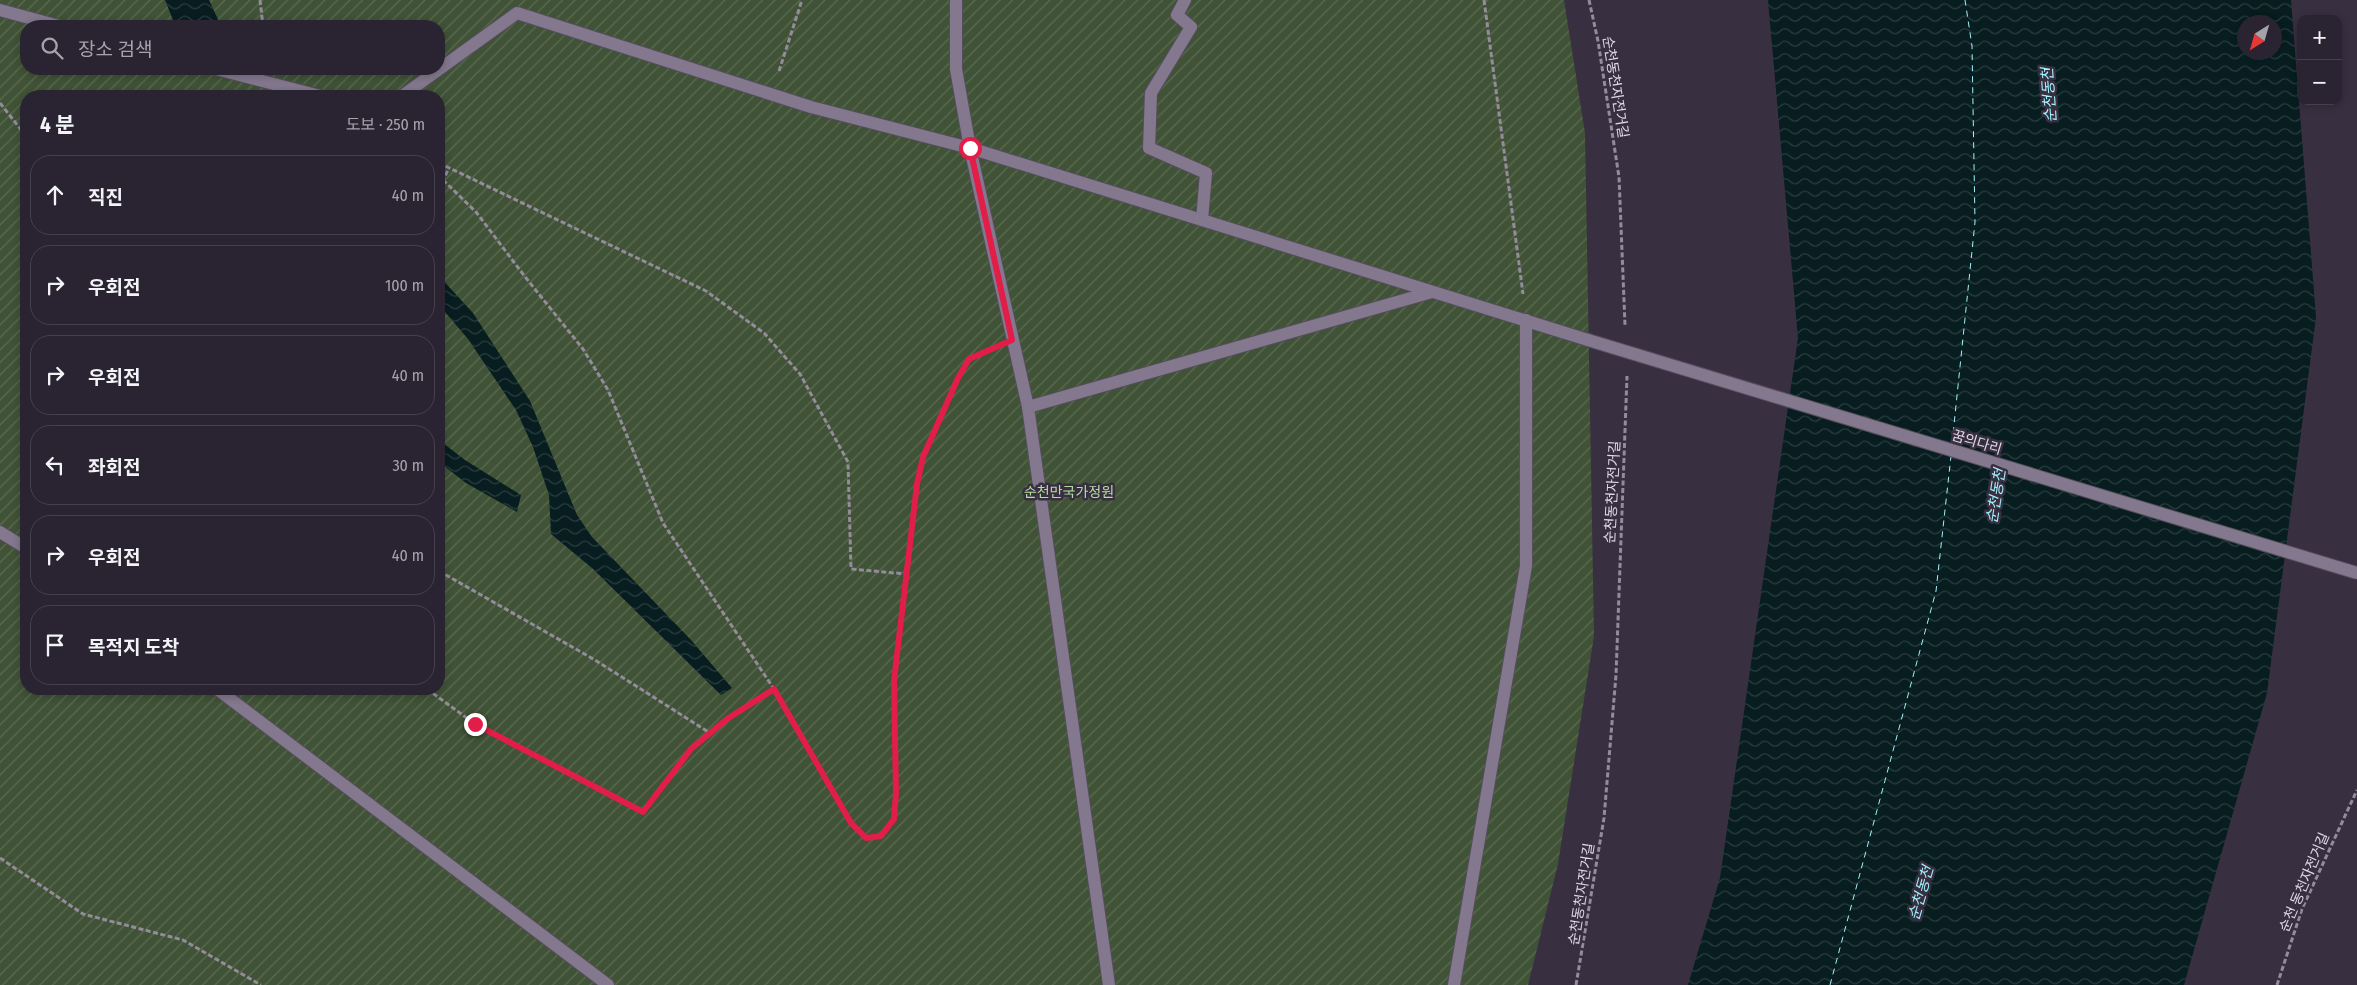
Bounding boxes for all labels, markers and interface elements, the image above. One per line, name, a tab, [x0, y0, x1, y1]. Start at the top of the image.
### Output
north arrow	[2237, 15, 2282, 60]
map controls	[2297, 15, 2342, 105]
button: +	[2297, 15, 2342, 60]
search box	[20, 20, 445, 75]
icon: search	[38, 34, 66, 62]
street label: 순천동천자전거길	[1599, 35, 1632, 139]
text: 장소 검색	[78, 38, 152, 61]
button: −	[2297, 60, 2342, 105]
water label: 순천동천	[2038, 65, 2060, 123]
text: 4 분	[40, 112, 74, 138]
text: 도보 · 250 m	[346, 115, 425, 134]
route start	[959, 137, 982, 160]
icon: ahead	[41, 181, 69, 209]
text: 직진	[88, 186, 123, 209]
text: 40 m	[392, 186, 424, 205]
icon: right	[41, 271, 69, 299]
text: 우회전	[88, 276, 140, 299]
text: 100 m	[385, 276, 424, 295]
icon: right	[41, 361, 69, 389]
text: 우회전	[88, 366, 140, 389]
text: 40 m	[392, 366, 424, 385]
street label: 꿈의다리	[1950, 427, 2004, 458]
street label: 순천동천자전거길	[1601, 440, 1624, 544]
icon: left	[41, 451, 69, 479]
text: 좌회전	[88, 456, 140, 479]
text: 30 m	[392, 456, 424, 475]
water label: 순천동천	[1983, 465, 2010, 525]
park label: 순천만국가정원	[1024, 484, 1114, 501]
icon: right	[41, 541, 69, 569]
text: 우회전	[88, 546, 140, 569]
text: 40 m	[392, 546, 424, 565]
icon: arrive	[41, 631, 69, 659]
text: 목적지 도착	[88, 636, 179, 659]
route end	[464, 713, 487, 736]
street label: 순천 동천자전거길	[2276, 830, 2333, 934]
street label: 순천동천자전거길	[1565, 842, 1598, 946]
water label: 순천동천	[1905, 862, 1938, 922]

